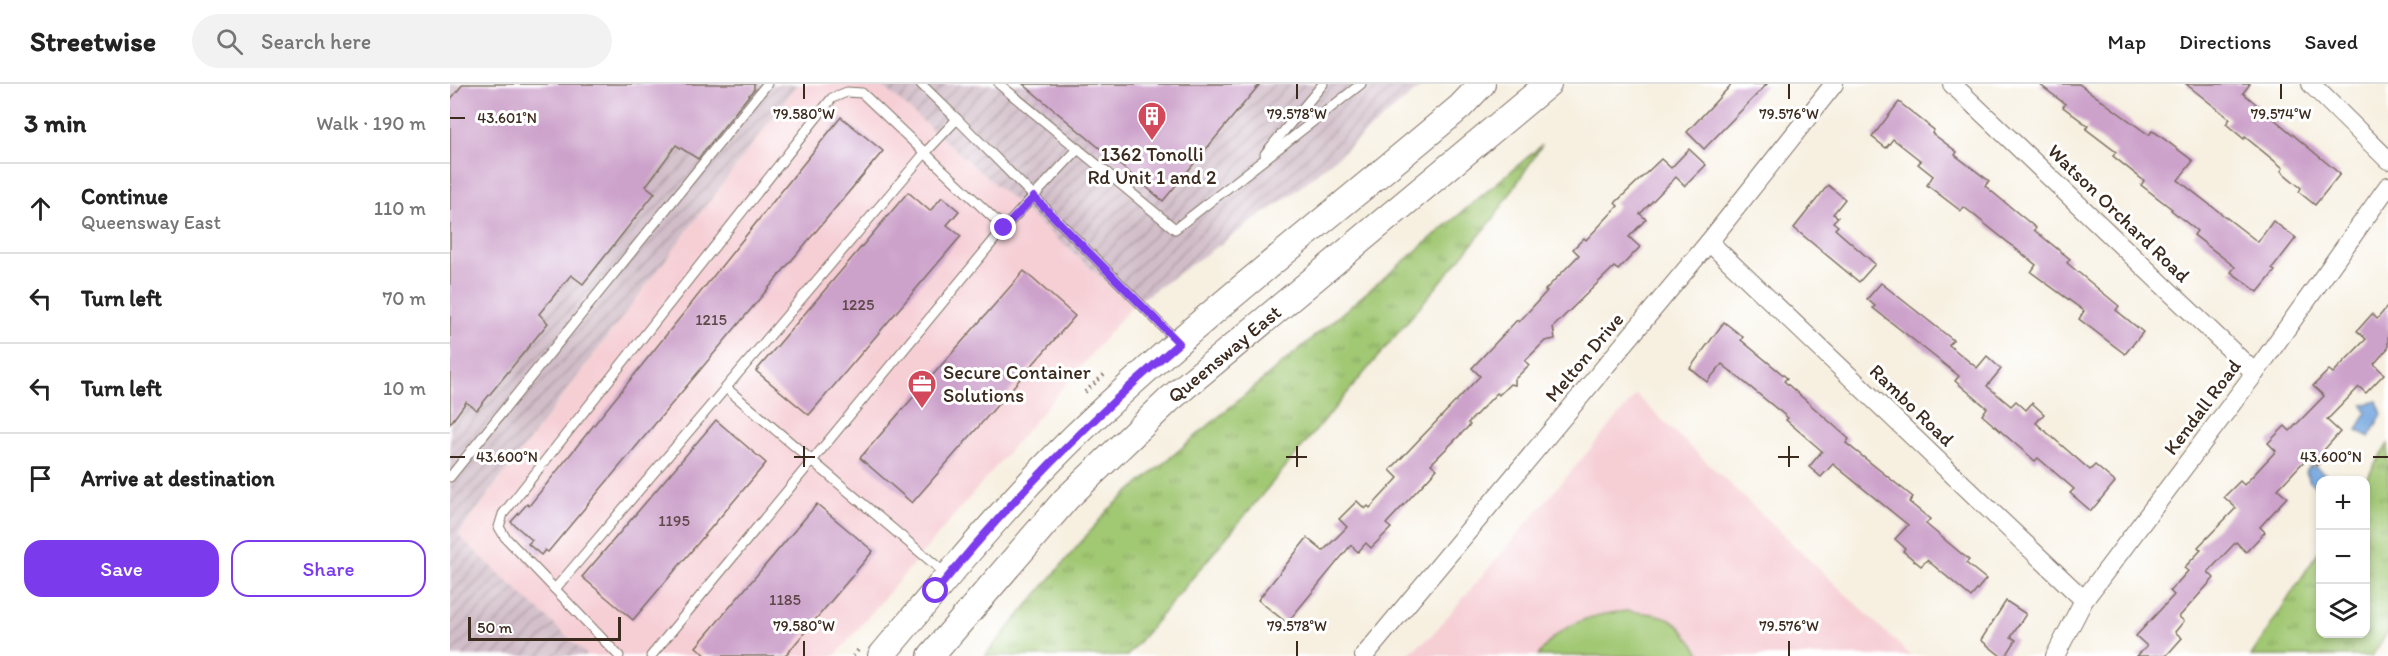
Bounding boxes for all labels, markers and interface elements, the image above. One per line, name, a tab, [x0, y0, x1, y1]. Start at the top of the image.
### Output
search box	[192, 14, 612, 68]
text: Streetwise	[30, 24, 156, 58]
icon: search	[213, 25, 246, 58]
text: Search here	[261, 28, 371, 55]
text: Map	[2108, 29, 2146, 54]
text: Directions	[2179, 29, 2271, 54]
text: Saved	[2304, 29, 2358, 54]
building icon: 1362 Tonolli Rd Unit 1 and 2	[1136, 100, 1168, 142]
text: 79.580°W	[773, 105, 835, 123]
text: 79.578°W	[1267, 105, 1327, 123]
text: 79.576°W	[1759, 105, 1819, 123]
text: 79.574°W	[2251, 105, 2311, 123]
text: 3 min	[24, 107, 86, 139]
text: 43.601°N	[477, 109, 537, 127]
text: Walk · 190 m	[316, 111, 426, 135]
street label: Watson Orchard Road	[2043, 139, 2195, 287]
place label: 1362 Tonolli Rd Unit 1 and 2	[1087, 142, 1217, 189]
text: Continue	[81, 183, 168, 210]
icon: ahead	[24, 192, 57, 225]
text: 110 m	[374, 196, 426, 220]
text: Queensway East	[81, 210, 221, 234]
route end	[990, 214, 1016, 240]
icon: left	[24, 282, 57, 315]
text: Turn left	[81, 285, 162, 312]
text: 70 m	[382, 286, 426, 310]
house number: 1225	[842, 295, 874, 314]
street label: Queensway East	[1163, 300, 1286, 408]
street label: Melton Drive	[1540, 307, 1628, 407]
house number: 1215	[695, 310, 727, 329]
street label: Kendall Road	[2158, 354, 2246, 459]
street label: Rambo Road	[1865, 359, 1959, 451]
place label: Secure Container Solutions	[943, 360, 1091, 407]
office icon: Secure Container Solutions	[906, 368, 938, 410]
icon: left	[24, 372, 57, 405]
text: Turn left	[81, 375, 162, 402]
text: 10 m	[383, 376, 426, 400]
text: 43.600°N	[476, 448, 538, 466]
text: 43.600°N	[2300, 448, 2362, 466]
icon: arrive	[24, 462, 57, 495]
text: Arrive at destination	[81, 465, 275, 492]
map controls	[2316, 476, 2370, 638]
button: +	[2316, 476, 2370, 530]
house number: 1195	[658, 511, 690, 530]
button: −	[2316, 530, 2370, 584]
button: Save	[24, 540, 219, 597]
button: Share	[231, 540, 426, 597]
route start	[922, 577, 948, 603]
button: layers	[2316, 584, 2370, 638]
house number: 1185	[769, 590, 801, 609]
scale bar	[468, 614, 621, 642]
text: 79.580°W	[773, 617, 835, 635]
text: 79.578°W	[1267, 617, 1327, 635]
text: 79.576°W	[1759, 617, 1819, 635]
text: 50 m	[477, 618, 512, 637]

